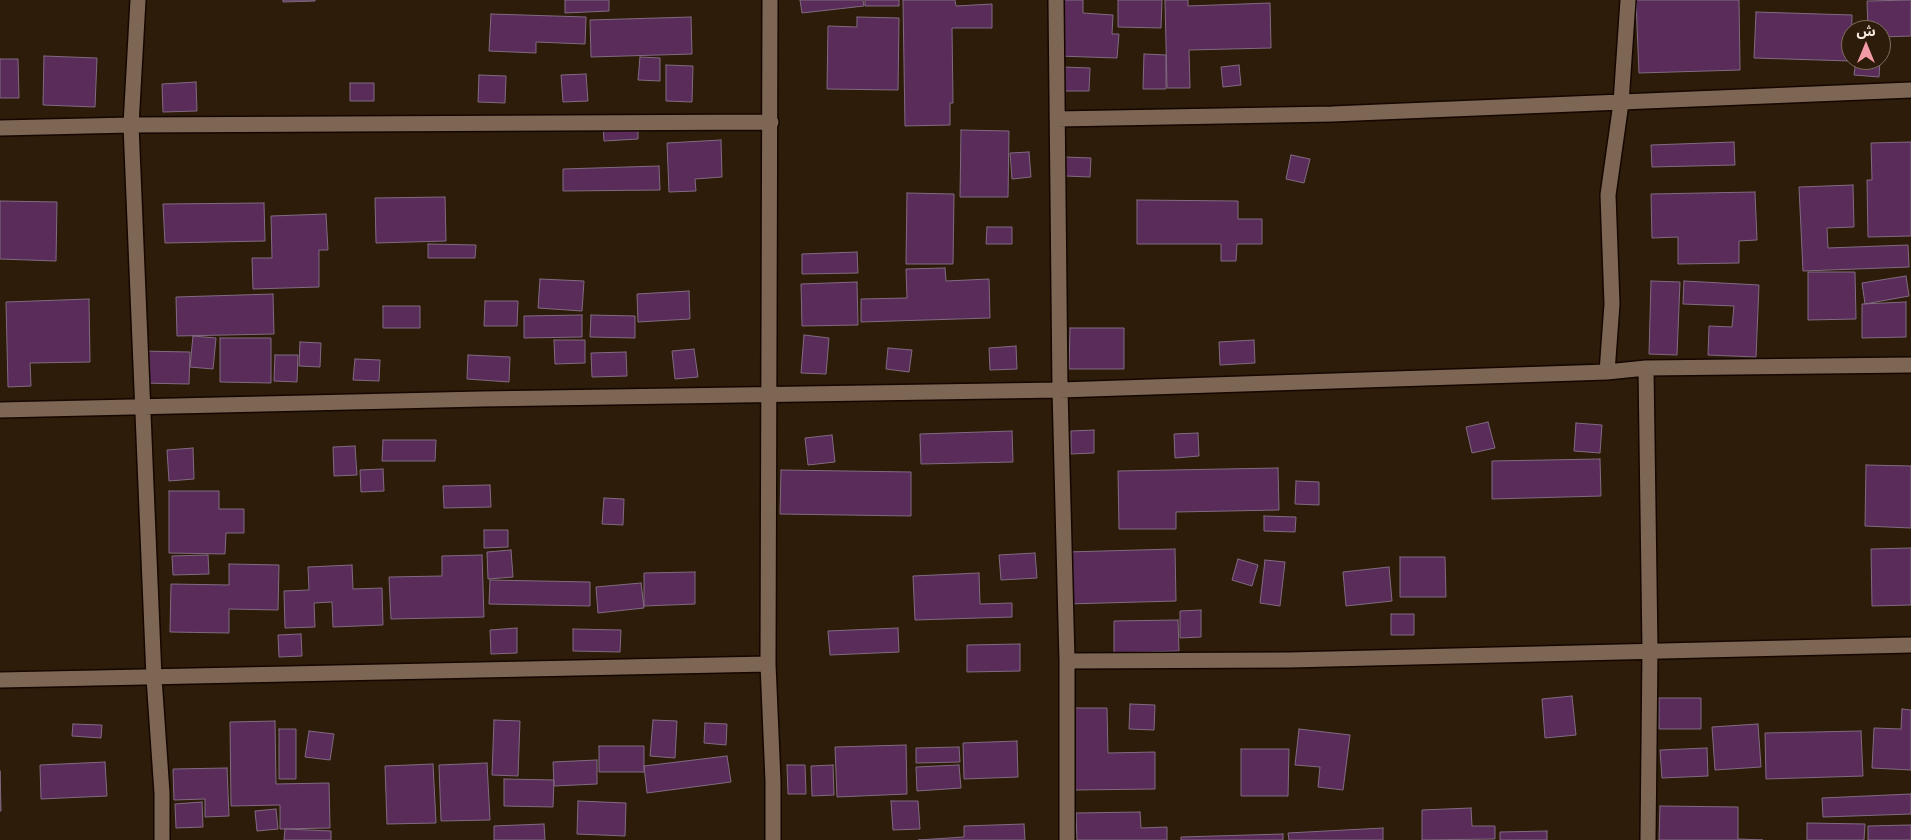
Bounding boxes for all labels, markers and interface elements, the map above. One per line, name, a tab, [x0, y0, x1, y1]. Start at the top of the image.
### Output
north arrow	[1841, 20, 1891, 70]
text: ش	[1856, 21, 1876, 41]

